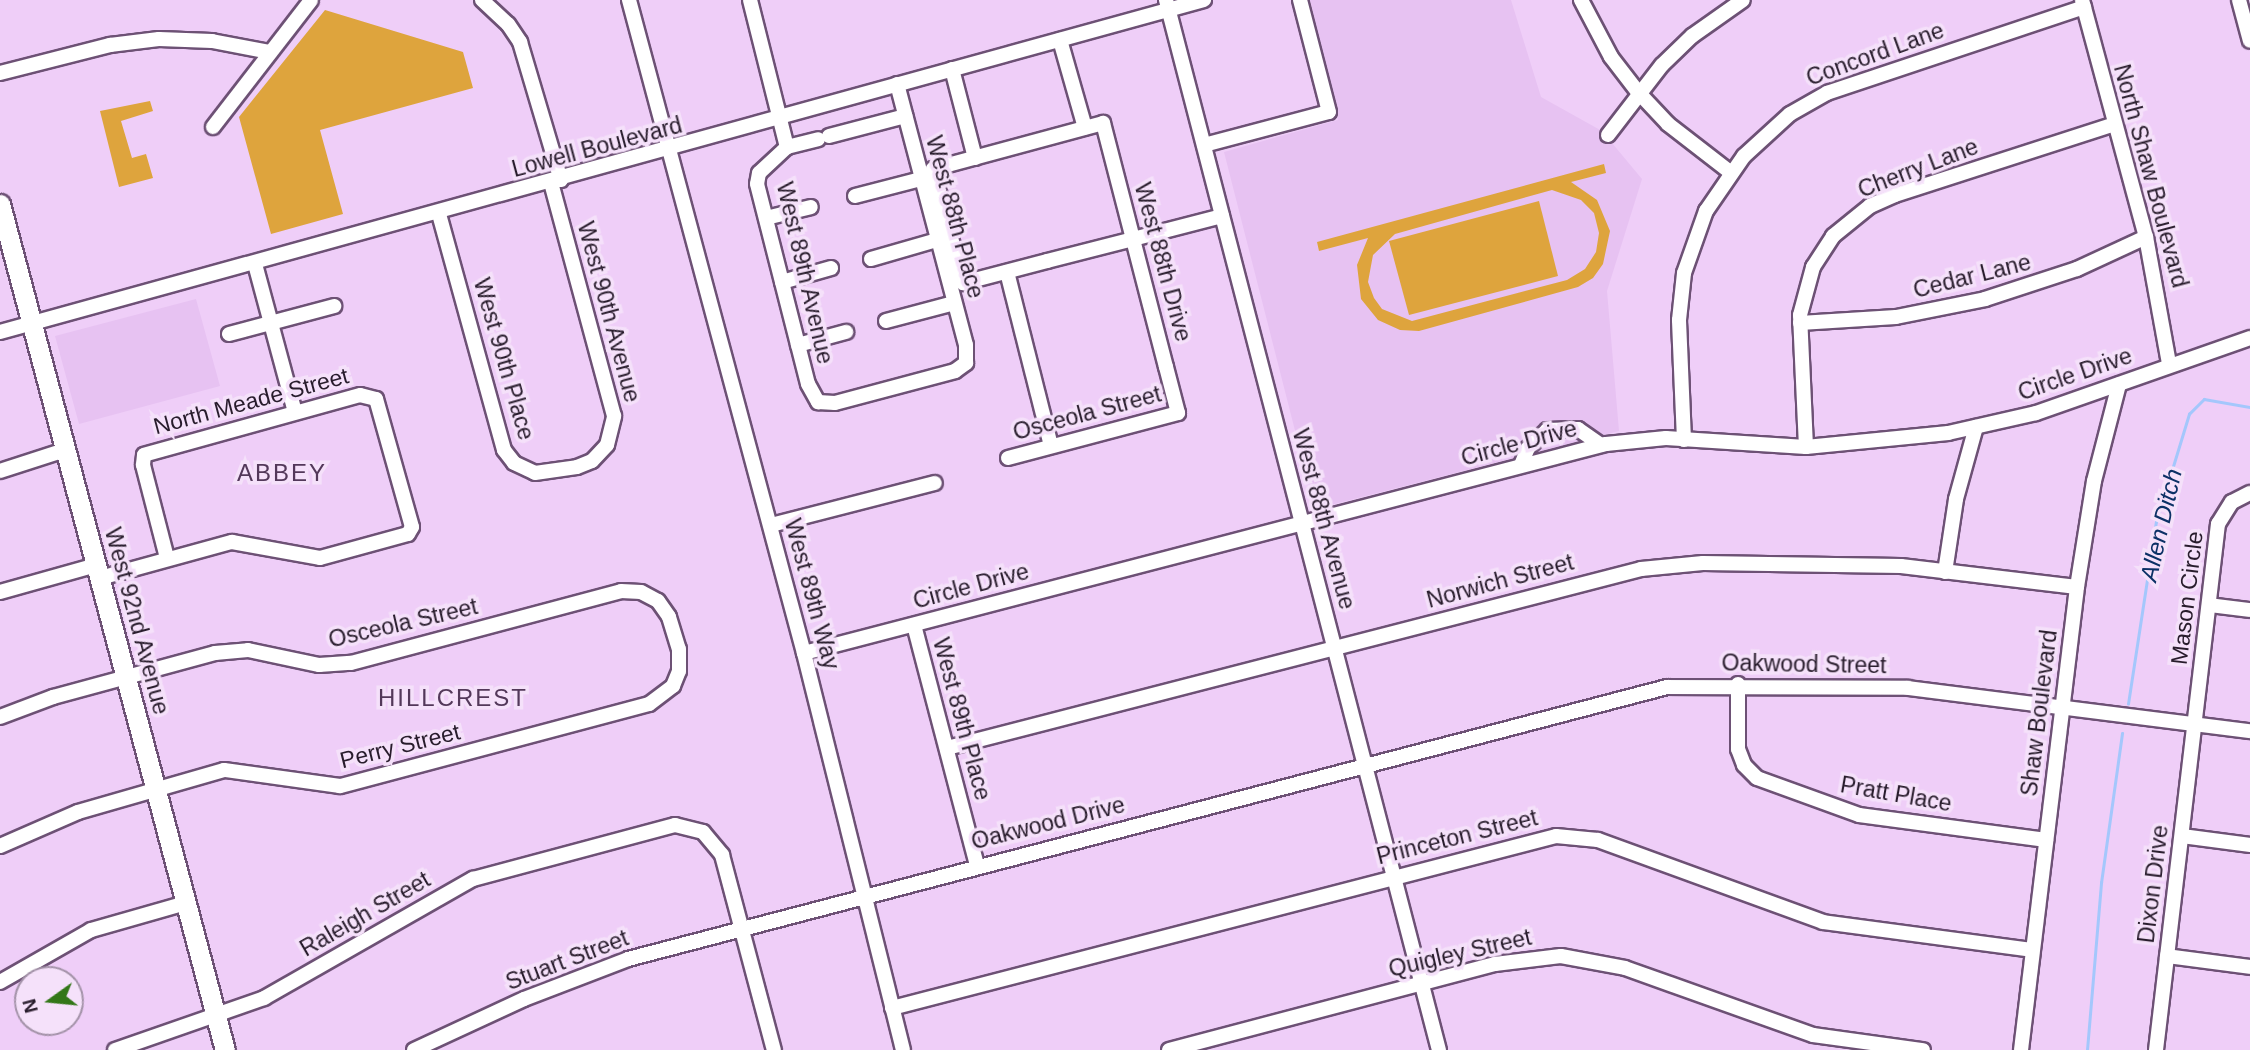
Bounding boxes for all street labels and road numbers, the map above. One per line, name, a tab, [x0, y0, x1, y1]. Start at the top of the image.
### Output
street label: Concord Lane	[1802, 16, 1948, 92]
street label: North Shaw Boulevard	[2108, 61, 2194, 291]
street label: Lowell Boulevard	[509, 111, 685, 183]
street label: Cherry Lane	[1854, 132, 1982, 204]
street label: West 88th Place	[920, 133, 990, 301]
street label: West 89th Avenue	[771, 179, 839, 367]
street label: West 88th Drive	[1129, 180, 1197, 344]
street label: West 90th Avenue	[571, 218, 647, 406]
street label: Cedar Lane	[1910, 248, 2034, 304]
street label: West 90th Place	[468, 275, 540, 443]
street label: Circle Drive	[2014, 342, 2136, 406]
street label: North Meade Street	[150, 362, 352, 440]
street label: Osceola Street	[1010, 380, 1164, 446]
street label: Circle Drive	[1458, 414, 1580, 472]
street label: West 88th Avenue	[1286, 425, 1362, 613]
street label: West 89th Way	[779, 516, 845, 672]
street label: West 92nd Avenue	[99, 524, 175, 718]
street label: Mason Circle	[2165, 530, 2209, 666]
street label: Norwich Street	[1424, 548, 1576, 614]
street label: Circle Drive	[910, 557, 1032, 615]
street label: Osceola Street	[326, 592, 480, 654]
street label: Shaw Boulevard	[2015, 628, 2063, 798]
street label: West 89th Place	[927, 635, 997, 803]
street label: Oakwood Street	[1721, 649, 1887, 679]
street label: Perry Street	[337, 718, 463, 774]
street label: Pratt Place	[1838, 771, 1954, 817]
street label: Oakwood Drive	[968, 791, 1128, 855]
street label: Princeton Street	[1374, 804, 1540, 870]
street label: Dixon Drive	[2132, 823, 2174, 945]
street label: Raleigh Street	[295, 866, 435, 962]
street label: Quigley Street	[1386, 923, 1534, 983]
street label: Stuart Street	[502, 924, 632, 996]

